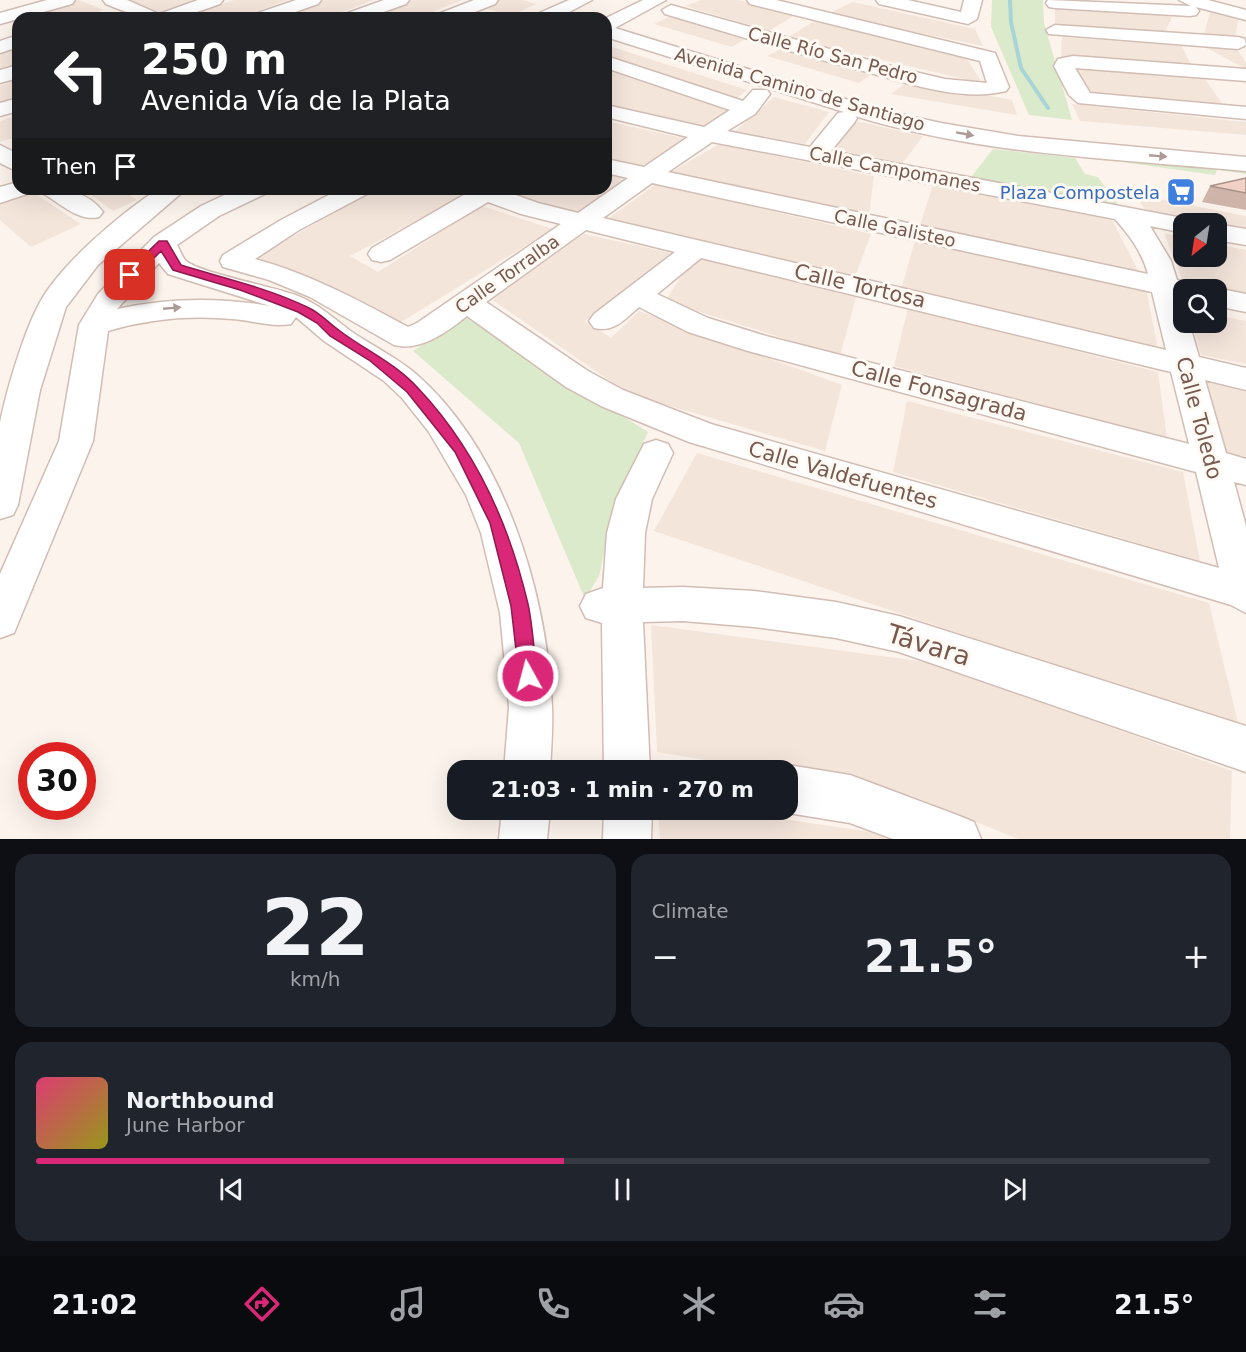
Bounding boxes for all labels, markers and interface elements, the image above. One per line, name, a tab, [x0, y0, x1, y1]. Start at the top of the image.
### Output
street label: Calle Río San Pedro	[746, 22, 920, 88]
text: 250 m	[141, 35, 287, 84]
icon: left	[42, 36, 120, 114]
street label: Avenida Camino de Santiago	[672, 43, 928, 135]
text: Avenida Vía de la Plata	[141, 85, 451, 116]
one-way arrow	[955, 130, 974, 139]
street label: Calle Campomanes	[807, 142, 983, 196]
icon: arrive	[109, 150, 142, 183]
one-way arrow	[1149, 151, 1168, 161]
text: Then	[42, 154, 97, 179]
supermarket icon: Plaza Compostela	[1165, 176, 1197, 208]
place label: Plaza Compostela	[1000, 182, 1160, 203]
street label: Calle Galisteo	[832, 205, 958, 251]
north arrow	[1173, 213, 1227, 267]
map controls	[1173, 213, 1227, 333]
street label: Calle Torralba	[451, 230, 563, 318]
pin	[104, 249, 155, 300]
icon: arrive	[113, 258, 146, 291]
street label: Calle Tortosa	[792, 259, 928, 313]
button: search	[1173, 279, 1227, 333]
one-way arrow	[162, 303, 181, 312]
street label: Calle Toledo	[1171, 354, 1227, 482]
street label: Calle Fonsagrada	[848, 356, 1030, 426]
street label: Calle Valdefuentes	[746, 437, 940, 513]
street label: Távara	[883, 618, 974, 672]
position arrow	[496, 644, 560, 708]
speed limit sign: 30	[18, 742, 96, 820]
text: 21:03 · 1 min · 270 m	[491, 777, 754, 802]
text: 22	[261, 883, 370, 973]
text: Climate	[652, 899, 728, 923]
text: 21.5°	[864, 930, 998, 983]
text: −	[652, 937, 679, 976]
text: +	[1182, 937, 1210, 976]
text: km/h	[290, 967, 340, 991]
text: Northbound	[126, 1088, 275, 1113]
text: June Harbor	[126, 1113, 245, 1137]
icon: previous	[215, 1173, 248, 1206]
icon: pause	[606, 1173, 639, 1206]
icon: next	[998, 1173, 1031, 1206]
icon: directions	[241, 1283, 283, 1325]
icon: music	[387, 1283, 429, 1325]
icon: phone	[532, 1283, 574, 1325]
icon: climate	[678, 1283, 720, 1325]
icon: car	[823, 1283, 865, 1325]
icon: filters	[969, 1283, 1011, 1325]
text: 21:02	[52, 1289, 138, 1320]
text: 21.5°	[1114, 1289, 1194, 1320]

